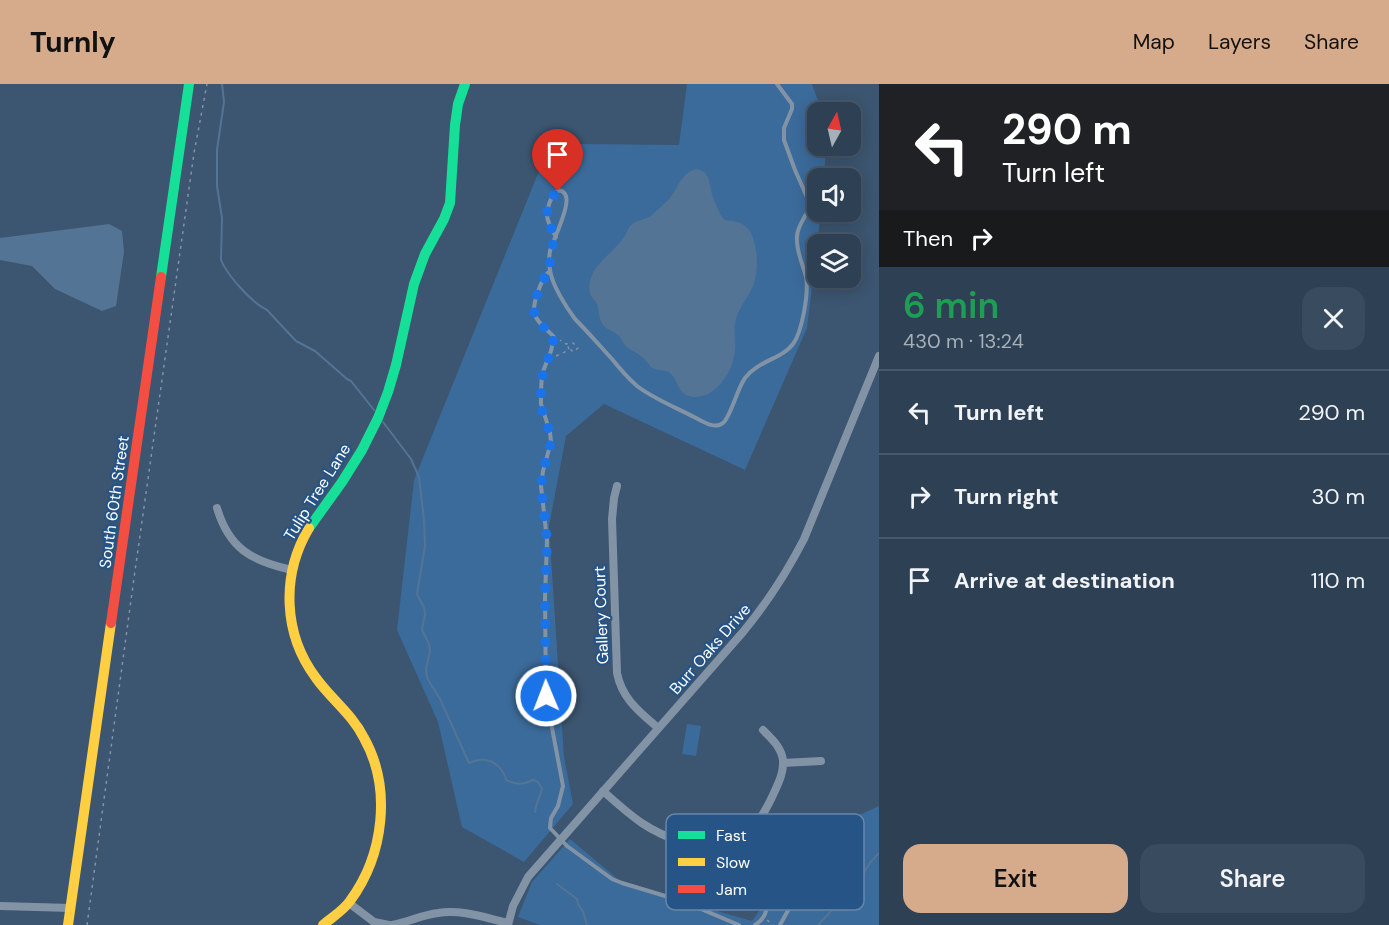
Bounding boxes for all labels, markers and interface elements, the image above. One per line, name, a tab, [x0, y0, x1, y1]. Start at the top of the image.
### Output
text: Turnly	[30, 24, 116, 61]
text: Map	[1133, 28, 1175, 56]
text: Layers	[1208, 28, 1271, 56]
text: Share	[1304, 28, 1359, 56]
north arrow	[807, 102, 861, 156]
map controls	[807, 102, 861, 288]
text: 290 m	[1002, 102, 1132, 157]
icon: left	[903, 108, 981, 186]
pin	[532, 129, 583, 191]
icon: arrive	[541, 138, 574, 171]
text: Turn left	[1002, 155, 1105, 190]
button: sound	[807, 168, 861, 222]
icon: right	[965, 222, 998, 255]
text: Then	[903, 224, 953, 253]
button: layers	[807, 234, 861, 288]
text: 6 min	[903, 282, 999, 329]
button: close	[1302, 287, 1365, 350]
text: 430 m · 13:24	[903, 328, 1024, 354]
icon: left	[903, 396, 936, 429]
text: Turn left	[954, 398, 1044, 427]
text: 290 m	[1298, 398, 1365, 427]
street label: South 60th Street	[94, 434, 134, 570]
street label: Tulip Tree Lane	[279, 440, 355, 544]
icon: right	[903, 480, 936, 513]
text: Turn right	[954, 482, 1059, 511]
text: 30 m	[1311, 482, 1365, 511]
icon: arrive	[903, 564, 936, 597]
street label: Gallery Court	[589, 565, 613, 665]
text: Arrive at destination	[954, 566, 1175, 595]
text: 110 m	[1311, 566, 1365, 595]
street label: Burr Oaks Drive	[665, 599, 755, 699]
position arrow	[514, 664, 578, 728]
legend	[666, 814, 864, 910]
text: Fast	[716, 825, 747, 846]
button: Exit	[903, 844, 1128, 913]
button: Share	[1140, 844, 1365, 913]
text: Slow	[716, 852, 750, 873]
text: Jam	[716, 879, 747, 900]

